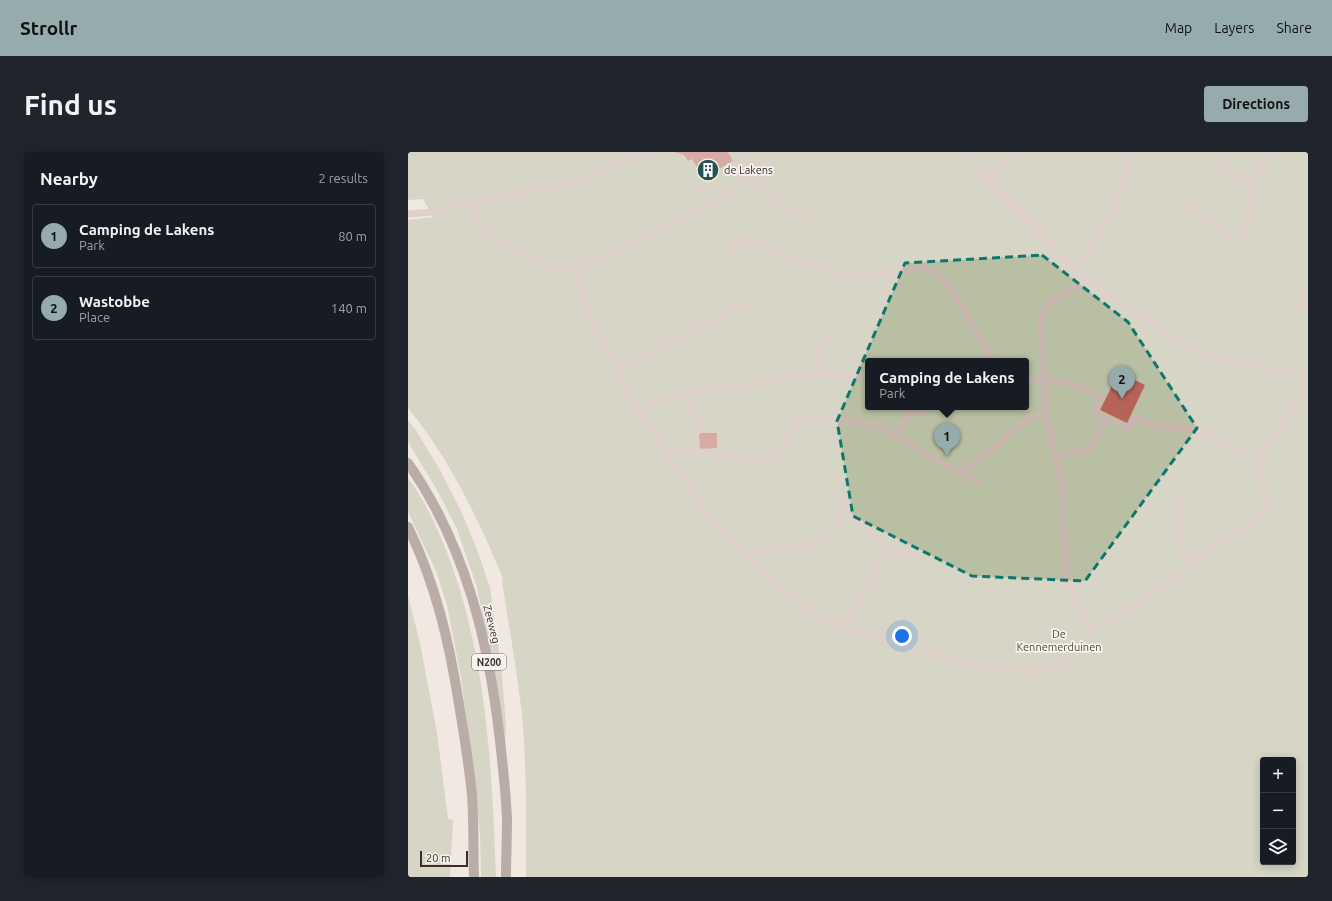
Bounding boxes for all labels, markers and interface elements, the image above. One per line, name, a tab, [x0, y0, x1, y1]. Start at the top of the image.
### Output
text: Strollr	[20, 17, 77, 39]
text: Map	[1165, 20, 1192, 36]
text: Layers	[1214, 20, 1254, 36]
text: Share	[1276, 20, 1312, 36]
button: Directions	[1204, 86, 1308, 122]
text: Find us	[24, 89, 117, 120]
building icon: de Lakens	[695, 157, 721, 183]
place label: de Lakens	[724, 164, 773, 176]
text: Nearby	[40, 169, 98, 188]
text: 2 results	[318, 171, 368, 185]
text: Camping de Lakens	[79, 221, 214, 238]
text: 1	[50, 229, 58, 243]
text: 80 m	[338, 229, 367, 243]
text: Park	[79, 238, 105, 252]
text: Wastobbe	[79, 293, 150, 310]
text: 2	[50, 301, 58, 315]
text: 140 m	[331, 301, 367, 315]
text: Place	[79, 310, 110, 324]
popup	[865, 358, 1029, 410]
pin: 2	[1109, 366, 1135, 399]
text: Camping de Lakens	[879, 369, 1015, 386]
text: Park	[879, 386, 905, 400]
pin: 1	[934, 423, 960, 456]
street label: Zeeweg	[481, 603, 503, 645]
your location	[892, 626, 912, 646]
park label: De Kennemerduinen	[1016, 628, 1102, 653]
road number: N200	[472, 654, 506, 670]
map controls	[1260, 757, 1296, 865]
button: +	[1260, 757, 1296, 793]
button: −	[1260, 793, 1296, 829]
button: layers	[1260, 829, 1296, 865]
scale bar	[420, 849, 468, 868]
text: 20 m	[426, 852, 450, 864]

